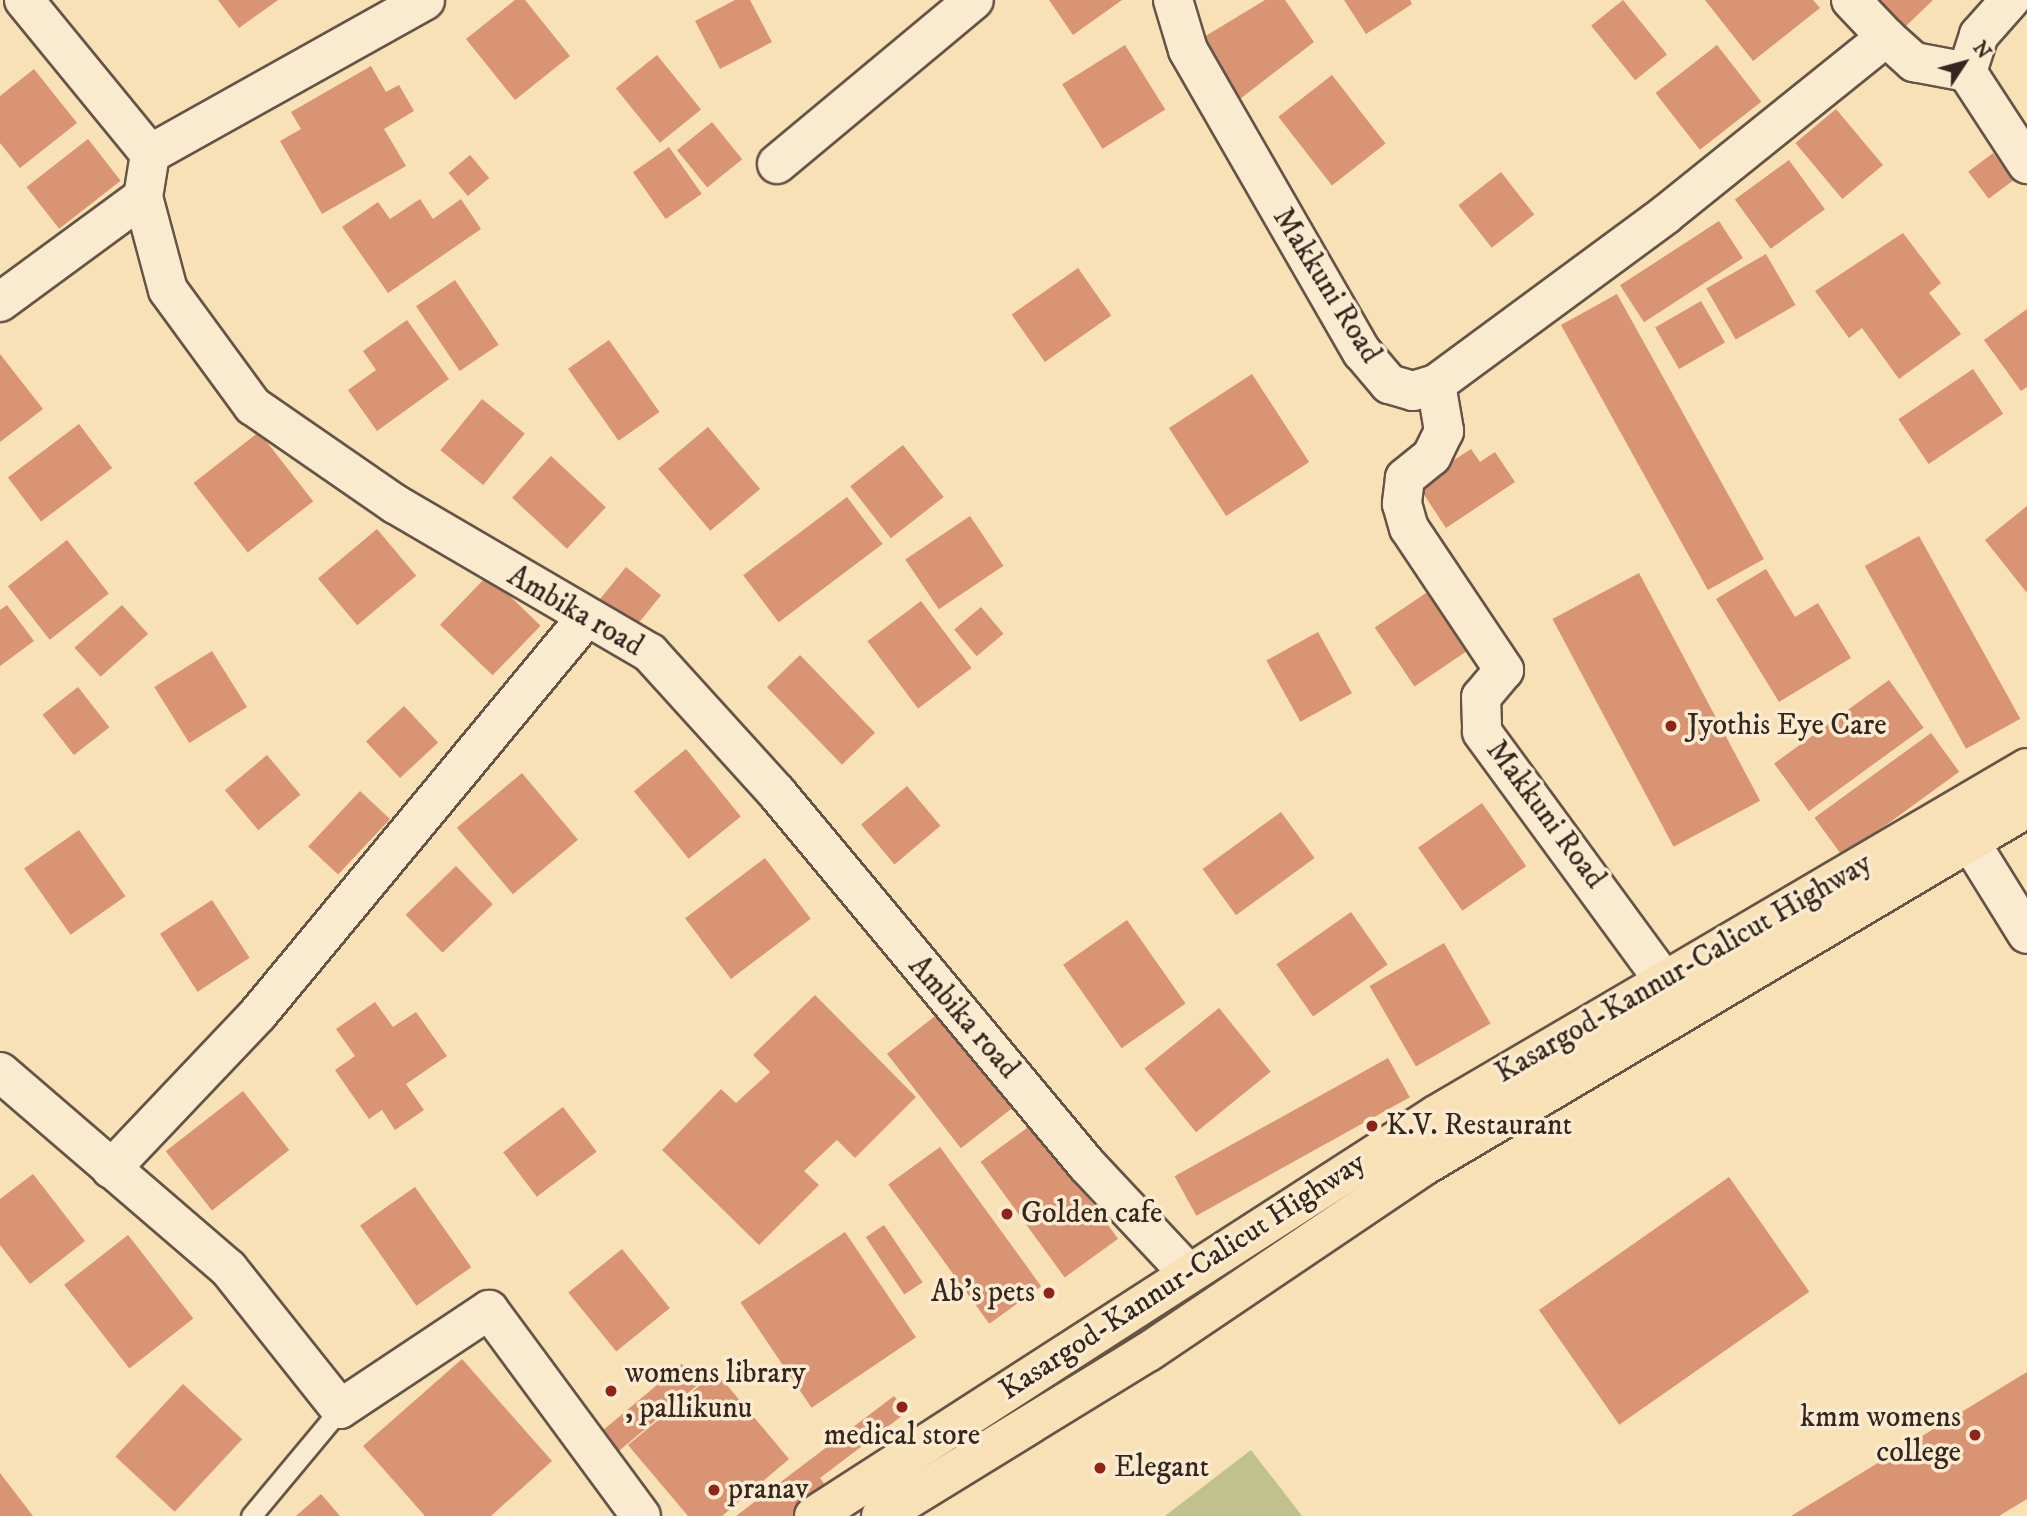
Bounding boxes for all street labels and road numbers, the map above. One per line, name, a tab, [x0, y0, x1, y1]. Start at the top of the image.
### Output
street label: Makkuni Road	[1264, 202, 1388, 370]
street label: Ambika road	[501, 559, 649, 665]
street label: Makkuni Road	[1478, 734, 1612, 896]
street label: Kasargod-Kannur-Calicut Highway	[1489, 846, 1879, 1092]
street label: Ambika road	[900, 949, 1026, 1087]
street label: Kasargod-Kannur-Calicut Highway	[993, 1145, 1373, 1409]

